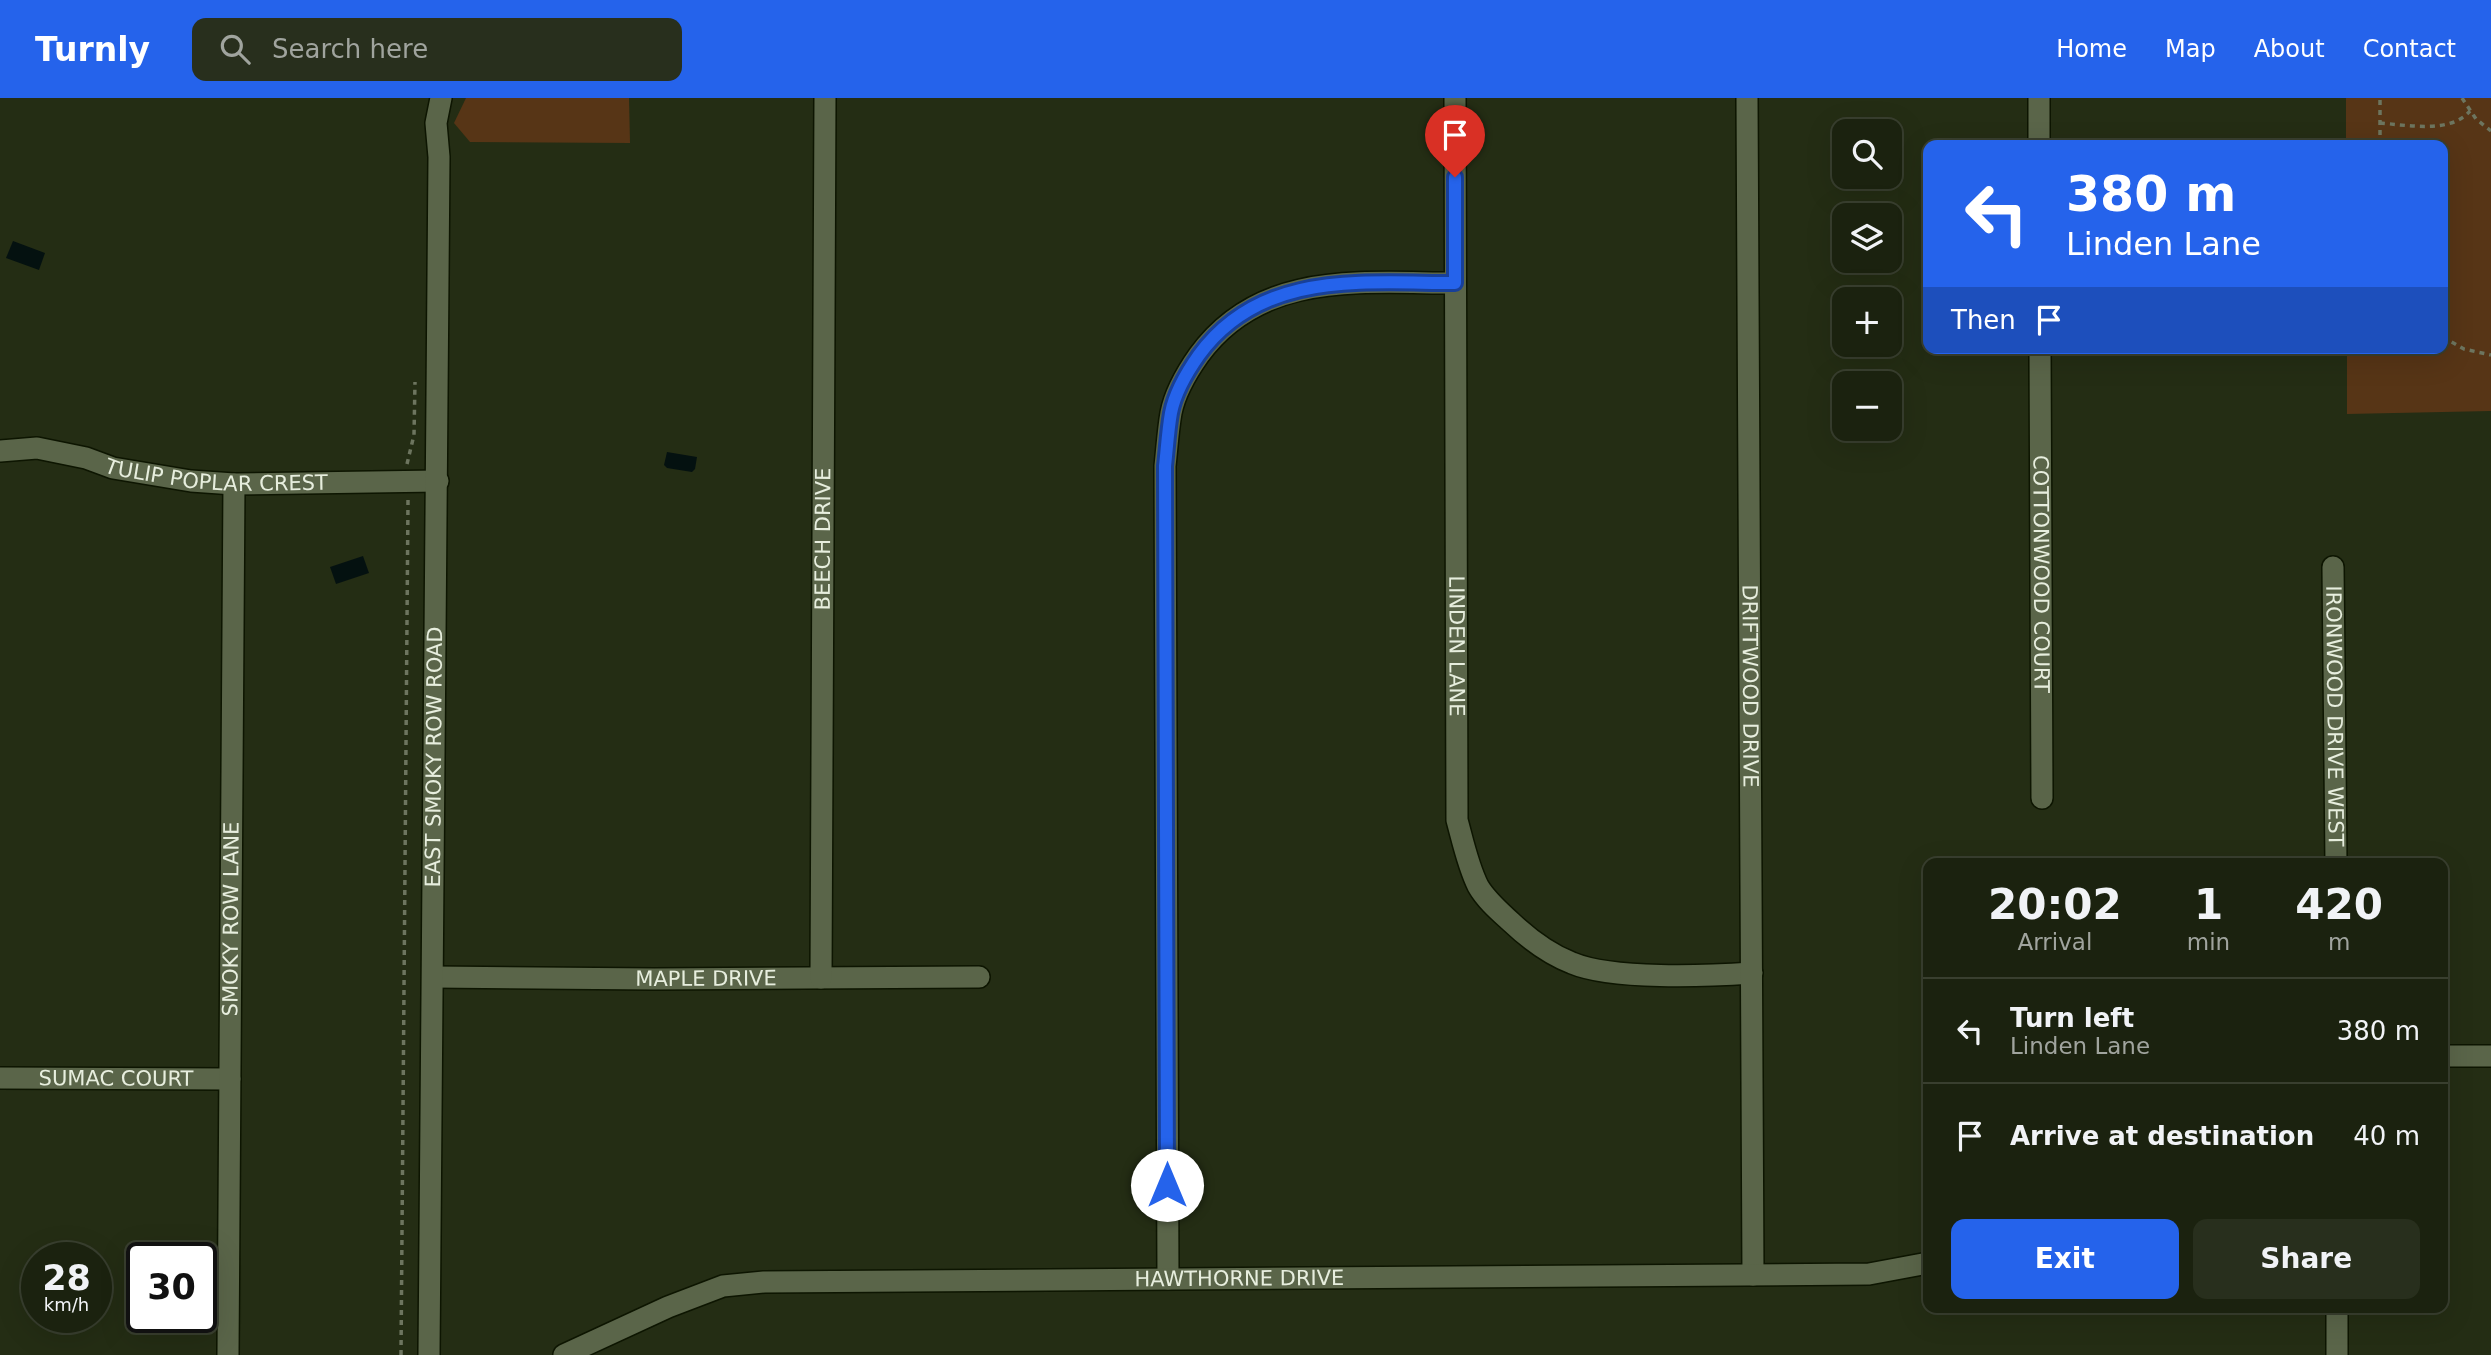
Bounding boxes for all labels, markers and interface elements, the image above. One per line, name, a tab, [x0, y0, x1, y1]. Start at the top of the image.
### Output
search box	[192, 18, 682, 81]
text: Turnly	[35, 30, 150, 69]
icon: search	[216, 30, 254, 68]
text: Search here	[272, 34, 428, 64]
text: Home	[2056, 35, 2127, 63]
text: Map	[2165, 35, 2216, 63]
text: About	[2254, 35, 2325, 63]
text: Contact	[2363, 35, 2456, 63]
pin	[1425, 105, 1485, 177]
icon: arrive	[1436, 116, 1474, 154]
map controls	[1832, 119, 1902, 441]
button: search	[1832, 119, 1902, 189]
text: 380 m	[2066, 166, 2236, 223]
icon: left	[1951, 168, 2042, 259]
button: layers	[1832, 203, 1902, 273]
text: Linden Lane	[2066, 225, 2261, 263]
button: +	[1832, 287, 1902, 357]
icon: arrive	[2030, 301, 2068, 339]
text: Then	[1951, 305, 2016, 335]
button: −	[1832, 371, 1902, 441]
street label: TULIP POPLAR CREST	[101, 454, 328, 496]
street label: COTTONWOOD COURT	[2028, 455, 2054, 693]
street label: BEECH DRIVE	[811, 468, 835, 610]
street label: LINDEN LANE	[1444, 575, 1469, 717]
street label: DRIFTWOOD DRIVE	[1737, 585, 1763, 787]
street label: IRONWOOD DRIVE WEST	[2321, 585, 2348, 847]
street label: EAST SMOKY ROW ROAD	[421, 626, 447, 888]
street label: SMOKY ROW LANE	[218, 822, 244, 1016]
text: 20:02	[1988, 880, 2122, 929]
text: 1	[2194, 880, 2223, 929]
text: 420	[2295, 880, 2383, 929]
text: Arrival	[2018, 929, 2092, 955]
text: min	[2187, 929, 2230, 955]
text: m	[2328, 929, 2350, 955]
street label: MAPLE DRIVE	[635, 966, 777, 991]
text: Turn left	[2010, 1003, 2134, 1033]
icon: left	[1951, 1012, 1989, 1050]
text: 380 m	[2337, 1016, 2420, 1046]
text: Linden Lane	[2010, 1033, 2150, 1059]
street label: SUMAC COURT	[39, 1066, 194, 1091]
icon: arrive	[1951, 1117, 1989, 1155]
text: Arrive at destination	[2010, 1121, 2314, 1151]
text: 40 m	[2353, 1121, 2420, 1151]
position arrow	[1130, 1148, 1204, 1222]
button: Exit	[1951, 1219, 2179, 1299]
button: Share	[2193, 1219, 2420, 1299]
speed limit sign: 30	[126, 1242, 217, 1333]
text: 28	[42, 1258, 91, 1298]
street label: HAWTHORNE DRIVE	[1134, 1266, 1344, 1291]
text: km/h	[44, 1294, 89, 1315]

